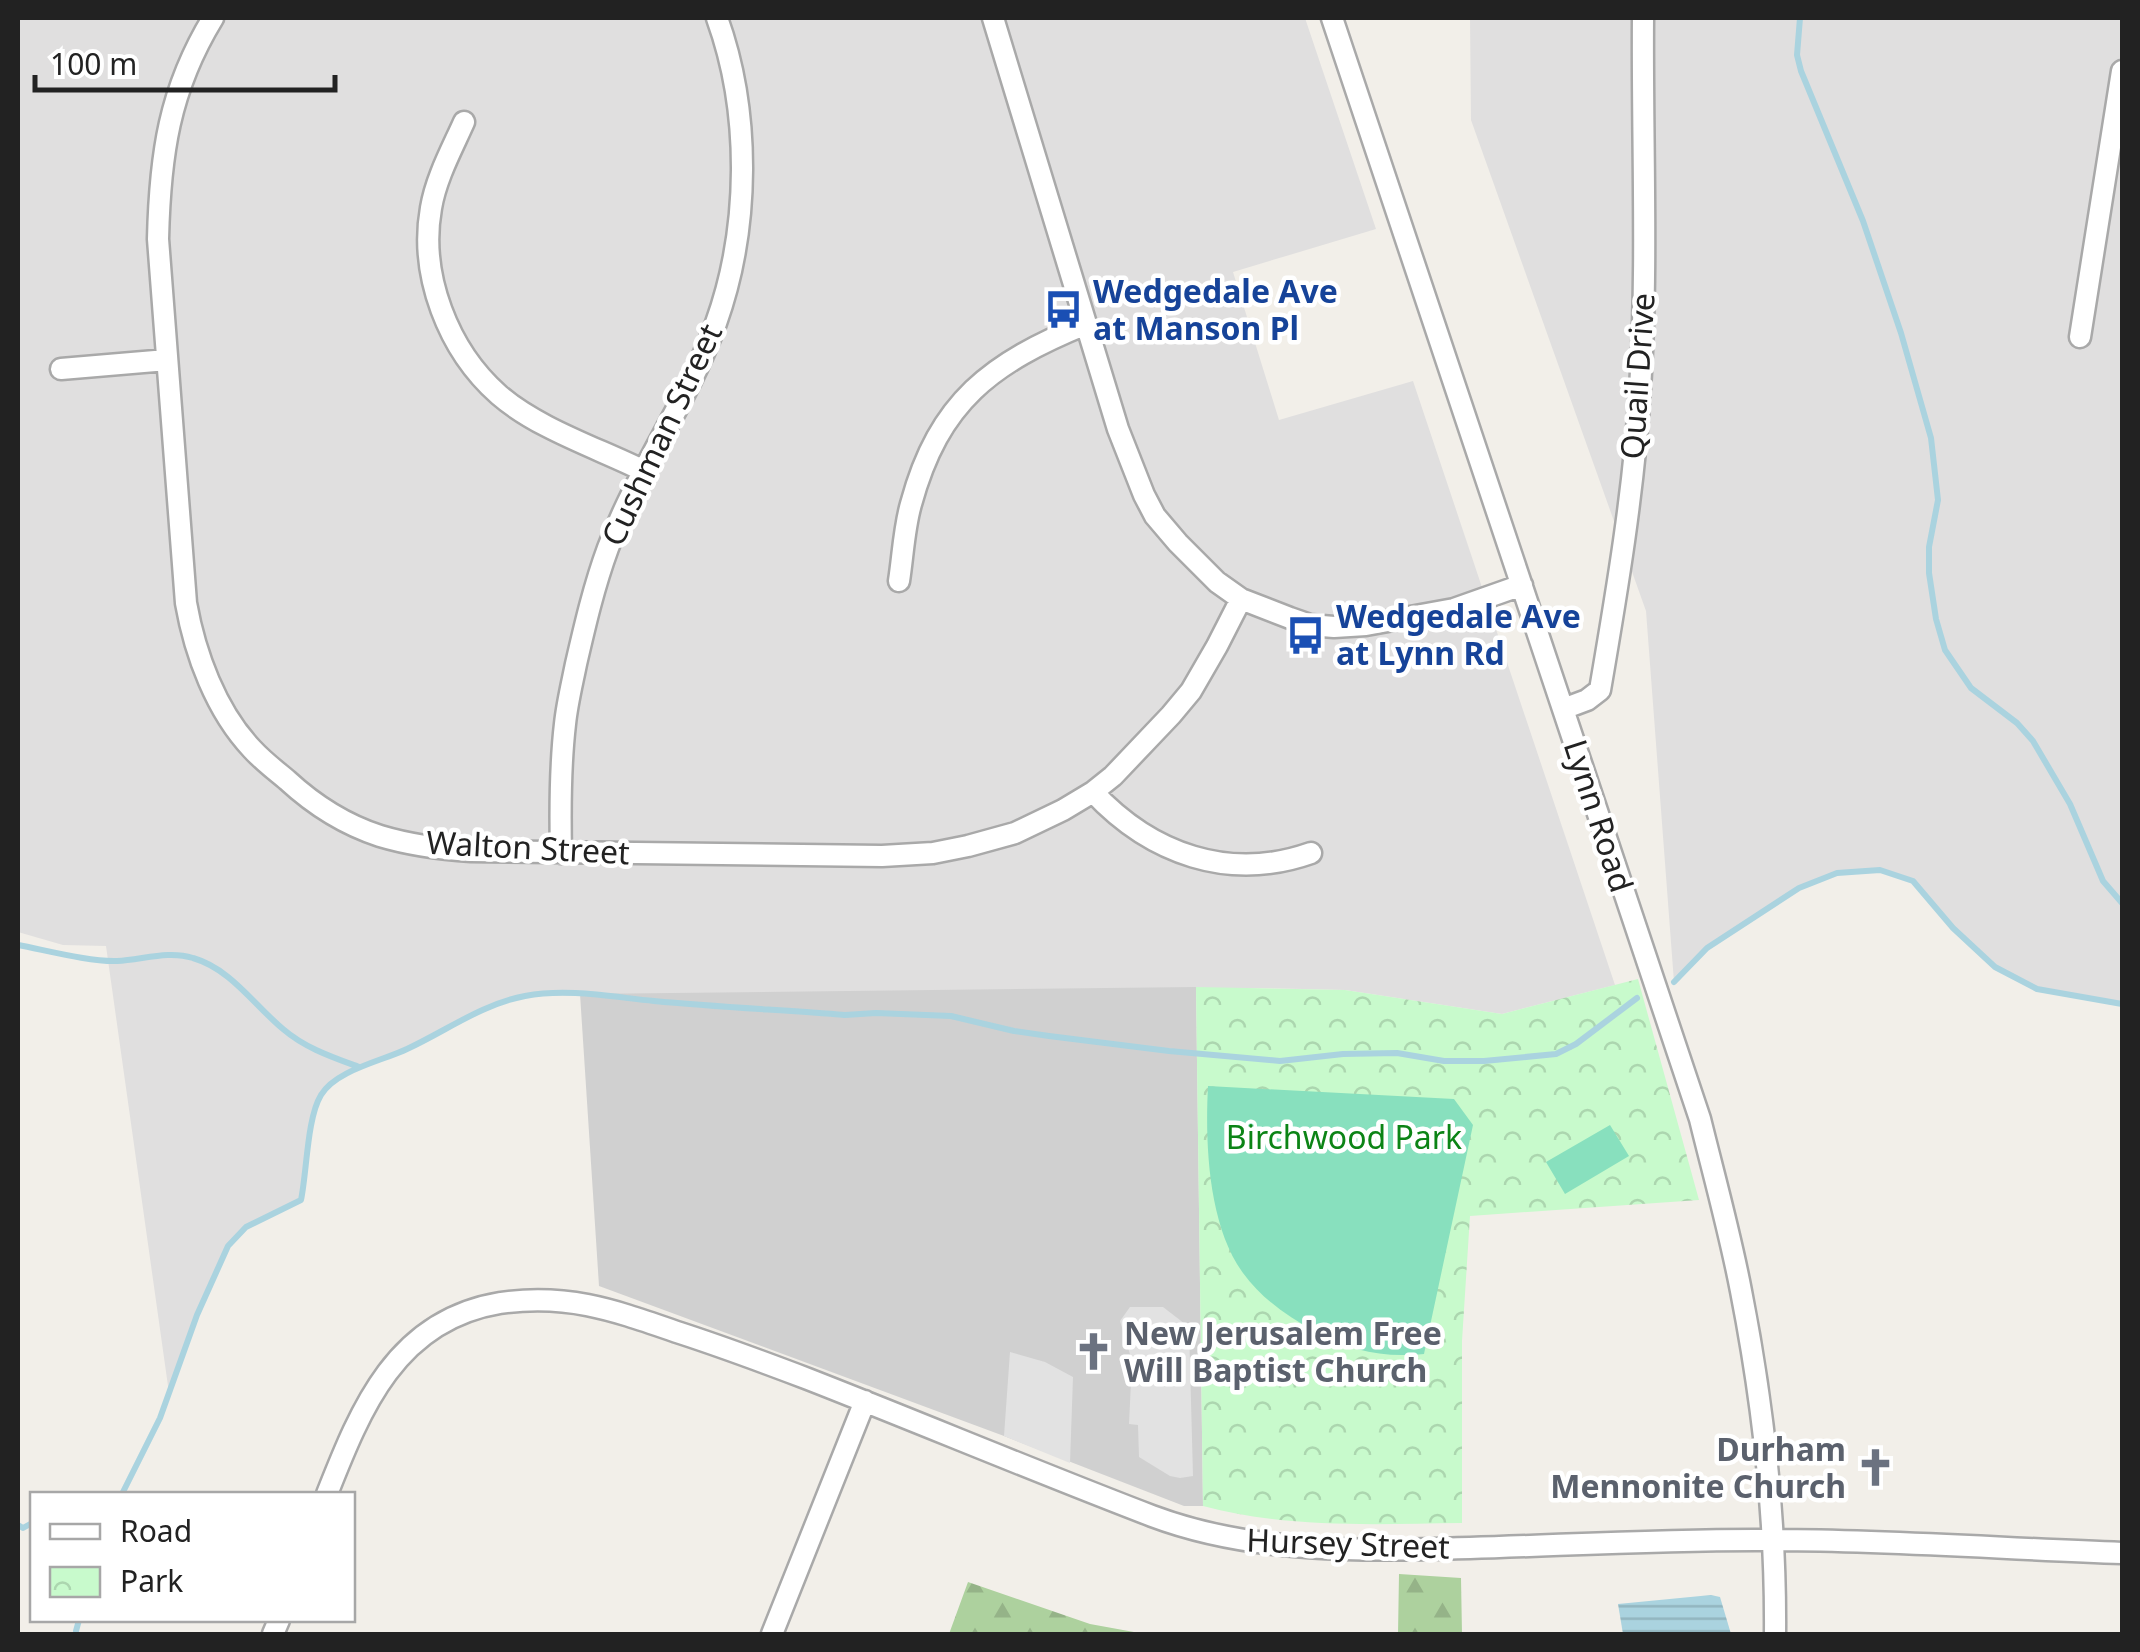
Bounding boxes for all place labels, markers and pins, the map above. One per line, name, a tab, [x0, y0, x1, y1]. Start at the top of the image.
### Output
place label: Wedgedale Ave at Manson Pl	[1093, 269, 1338, 349]
bus stop icon: Wedgedale Ave at Manson Pl	[1042, 289, 1084, 331]
place label: Wedgedale Ave at Lynn Rd	[1336, 594, 1581, 674]
bus stop icon: Wedgedale Ave at Lynn Rd	[1285, 614, 1327, 656]
place label: New Jerusalem Free Will Baptist Church	[1124, 1311, 1442, 1391]
church icon: New Jerusalem Free Will Baptist Church	[1073, 1331, 1115, 1373]
place label: Durham Mennonite Church	[1550, 1427, 1846, 1507]
church icon: Durham Mennonite Church	[1855, 1447, 1897, 1489]

